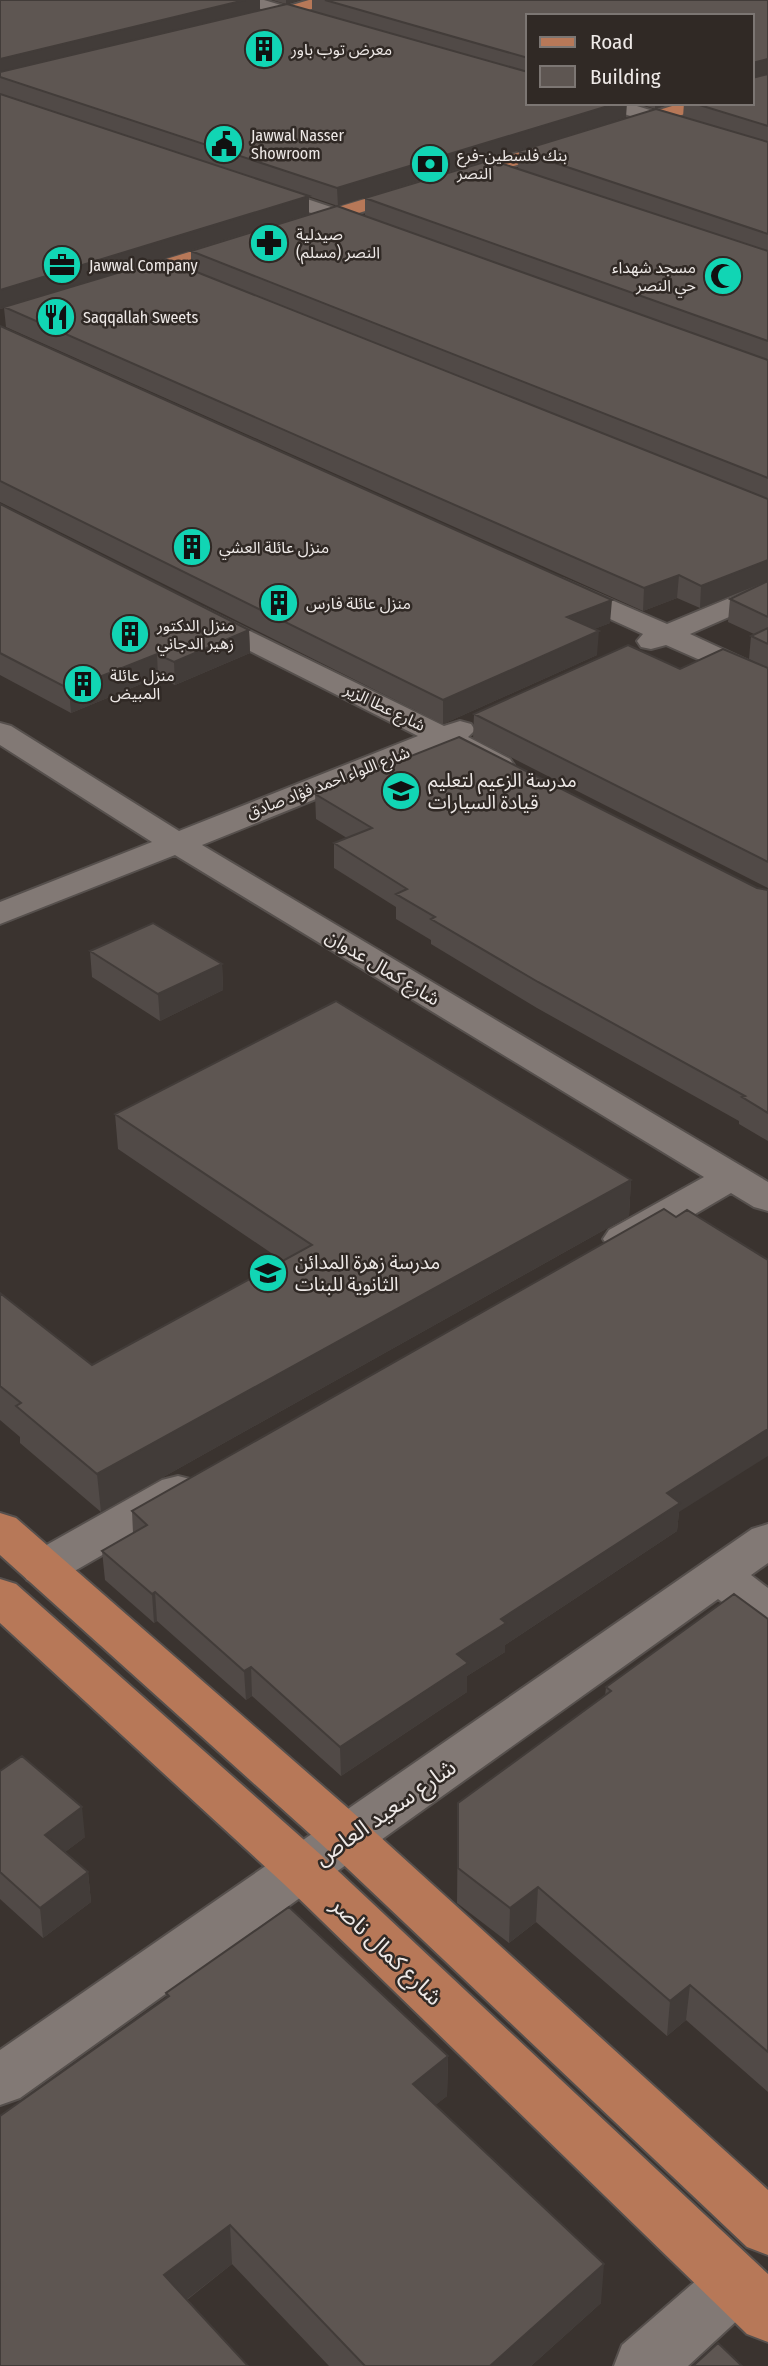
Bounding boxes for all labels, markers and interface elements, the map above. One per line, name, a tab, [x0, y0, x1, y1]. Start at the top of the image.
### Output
legend	[526, 14, 754, 105]
building icon: معرض توب باور	[243, 28, 285, 70]
text: Road	[590, 29, 634, 55]
place label: معرض توب باور	[290, 40, 392, 59]
text: Building	[590, 64, 661, 90]
public building icon: Jawwal Nasser Showroom	[203, 123, 245, 165]
place label: Jawwal Nasser Showroom	[251, 126, 344, 163]
bank icon: بنك فلسطين-فرع النصر	[409, 143, 451, 185]
place label: بنك فلسطين-فرع النصر	[456, 146, 567, 183]
pharmacy icon: صيدلية النصر (مسلم)	[248, 222, 290, 264]
place label: صيدلية النصر (مسلم)	[296, 225, 380, 265]
office icon: Jawwal Company	[41, 244, 83, 286]
mosque icon: مسجد شهداء حي النصر	[702, 255, 744, 297]
place label: Jawwal Company	[89, 256, 199, 275]
place label: مسجد شهداء حي النصر	[612, 258, 696, 298]
restaurant icon: Saqqallah Sweets	[35, 296, 77, 338]
place label: Saqqallah Sweets	[83, 308, 198, 327]
building icon: منزل عائلة العشي	[171, 526, 213, 568]
place label: منزل عائلة العشي	[219, 538, 329, 560]
building icon: منزل عائلة فارس	[258, 582, 300, 624]
place label: منزل عائلة فارس	[306, 594, 411, 614]
building icon: منزل الدكتور زهير الدجاني	[109, 613, 151, 655]
place label: منزل الدكتور زهير الدجاني	[156, 616, 235, 656]
building icon: منزل عائلة المبيض	[62, 663, 104, 705]
place label: منزل عائلة المبيض	[110, 666, 175, 703]
street label: شارع عطا الزير	[339, 679, 428, 738]
street label: شارع اللواء احمد فؤاد صادق	[244, 743, 414, 825]
place label: مدرسة الزعيم لتعليم قيادة السيارات	[428, 769, 577, 814]
school or university icon: مدرسة الزعيم لتعليم قيادة السيارات	[380, 770, 422, 812]
street label: شارع كمال عدوان	[320, 924, 444, 1012]
place label: مدرسة زهرة المدائن الثانوية للبنات	[295, 1251, 440, 1296]
school or university icon: مدرسة زهرة المدائن الثانوية للبنات	[247, 1252, 289, 1294]
street label: شارع سعيد العاص	[309, 1753, 463, 1874]
street label: شارع كمال ناصر	[323, 1890, 448, 2013]

